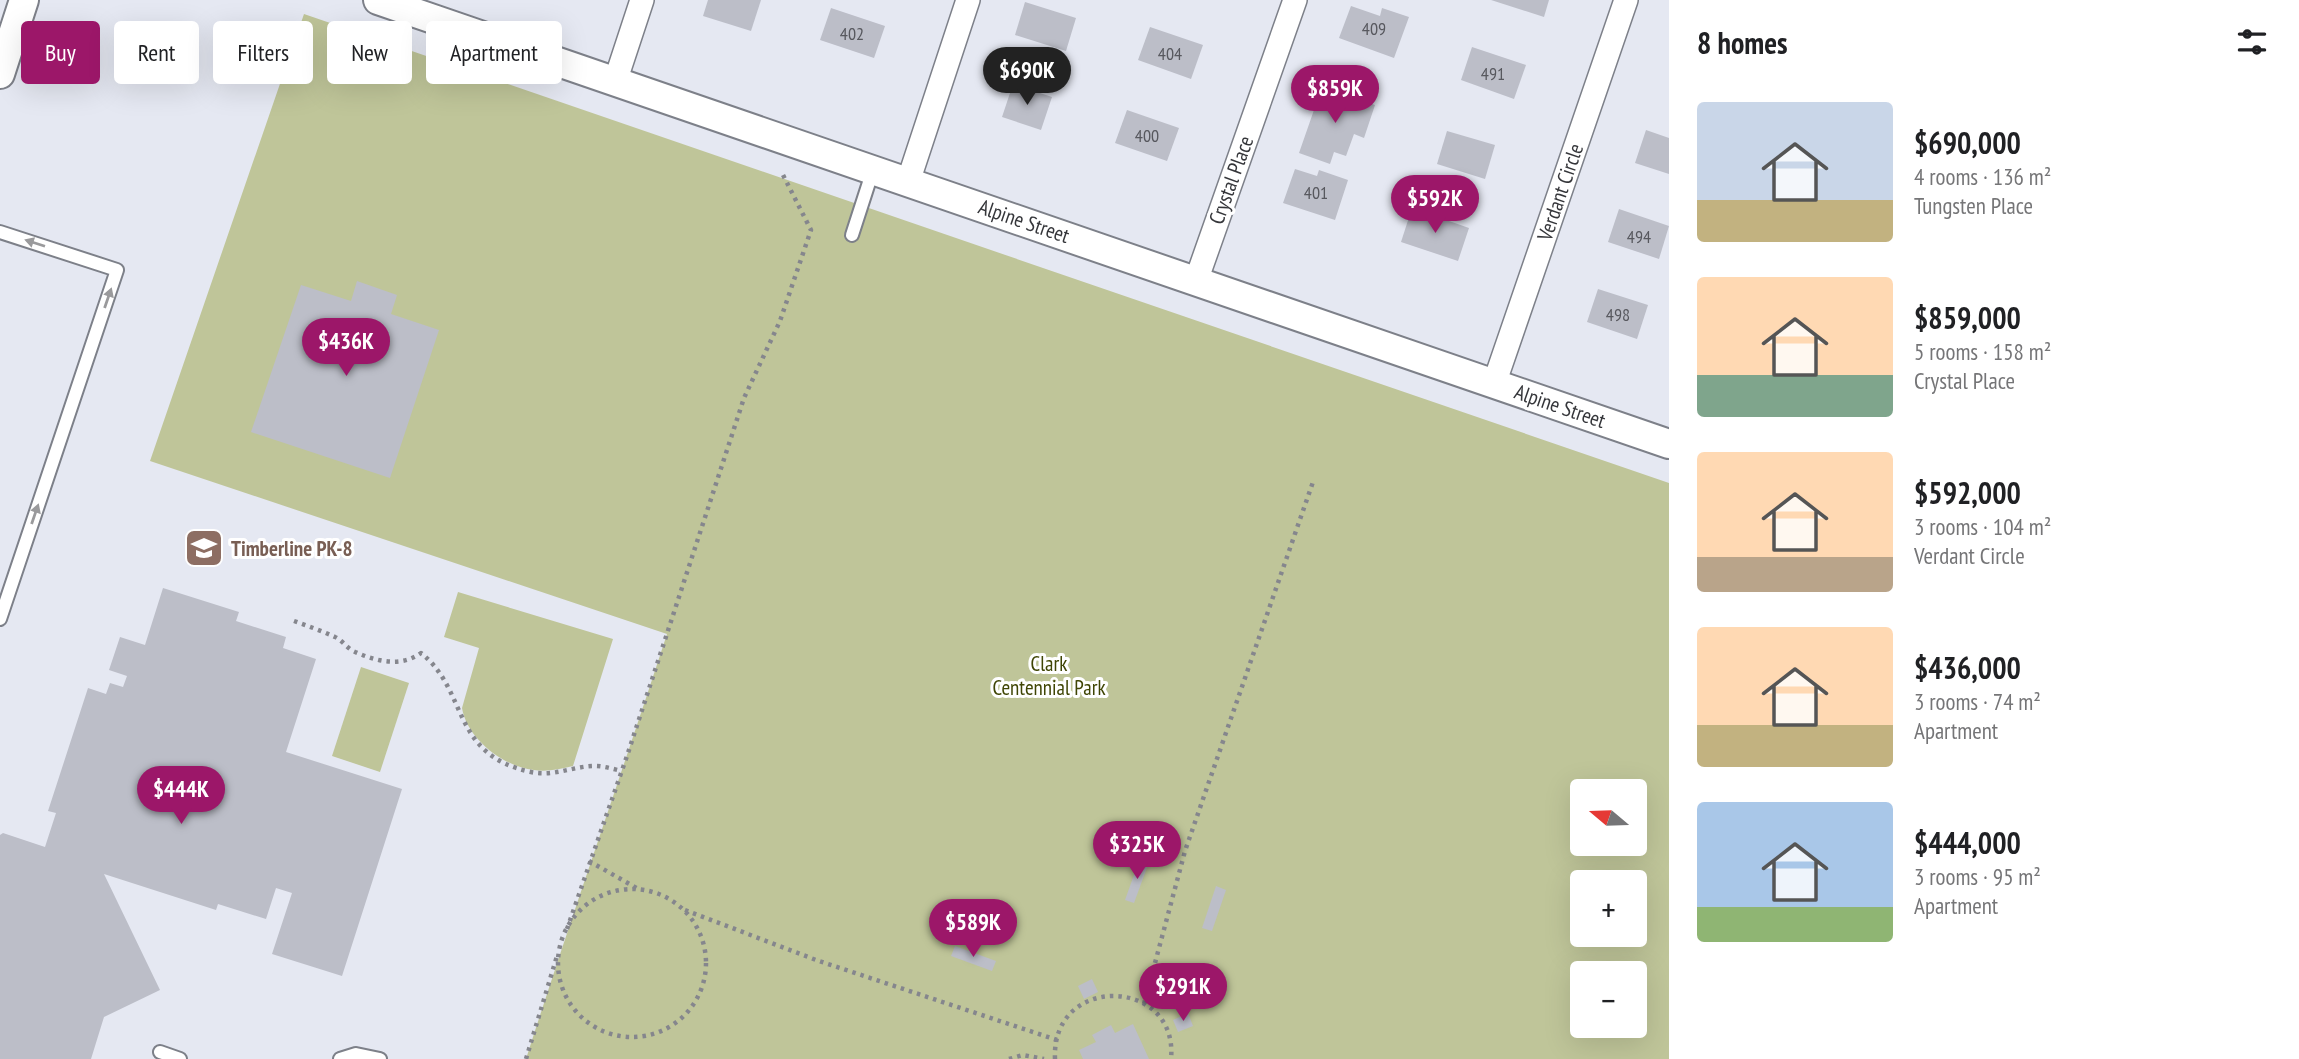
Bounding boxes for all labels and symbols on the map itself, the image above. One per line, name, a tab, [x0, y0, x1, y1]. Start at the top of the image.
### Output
house number: 409	[1362, 17, 1386, 40]
house number: 402	[840, 22, 864, 45]
house number: 404	[1158, 42, 1182, 65]
pin: $690K	[978, 48, 1076, 107]
house number: 491	[1481, 62, 1505, 85]
pin: $859K	[1286, 66, 1384, 125]
house number: 400	[1135, 124, 1159, 147]
street label: Crystal Place	[1203, 132, 1259, 228]
street label: Verdant Circle	[1530, 140, 1589, 245]
pin: $592K	[1386, 176, 1484, 235]
house number: 401	[1304, 181, 1328, 204]
street label: Alpine Street	[975, 193, 1073, 249]
house number: 494	[1627, 225, 1651, 248]
one-way arrow	[25, 237, 46, 248]
one-way arrow	[103, 288, 113, 309]
house number: 498	[1606, 303, 1630, 326]
pin: $436K	[297, 318, 395, 378]
street label: Alpine Street	[1511, 378, 1609, 434]
one-way arrow	[30, 504, 41, 525]
school or university icon: Timberline PK-8	[183, 527, 225, 569]
place label: Timberline PK-8	[231, 535, 352, 562]
park label: Clark Centennial Park	[992, 650, 1106, 701]
pin: $444K	[132, 766, 230, 826]
north arrow	[1570, 779, 1647, 856]
pin: $325K	[1088, 822, 1186, 881]
pin: $589K	[924, 900, 1022, 959]
pin: $291K	[1134, 964, 1232, 1023]

